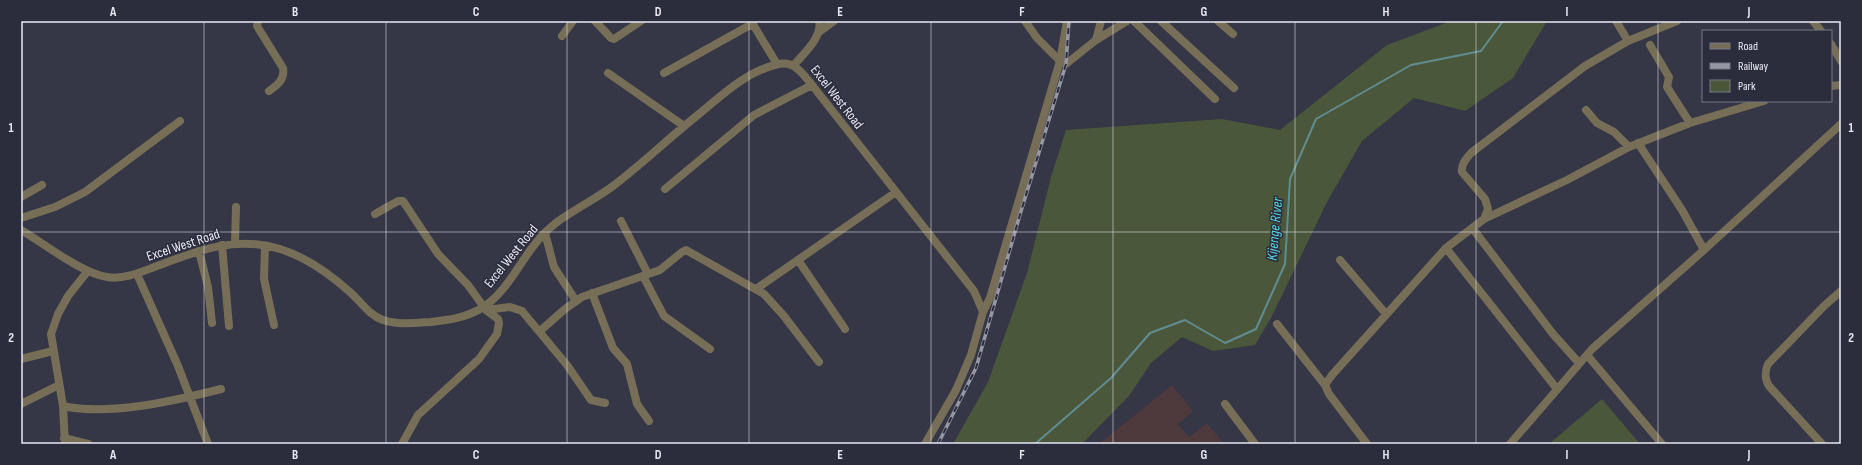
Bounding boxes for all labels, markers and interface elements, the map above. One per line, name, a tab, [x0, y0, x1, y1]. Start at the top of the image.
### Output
text: A	[109, 4, 117, 20]
text: B	[292, 4, 298, 20]
text: C	[473, 4, 480, 20]
text: D	[655, 4, 662, 20]
text: E	[837, 4, 843, 20]
text: F	[1019, 4, 1025, 20]
text: G	[1201, 4, 1208, 20]
text: H	[1383, 4, 1390, 20]
text: I	[1566, 4, 1569, 20]
text: J	[1747, 4, 1751, 20]
legend	[1702, 30, 1832, 102]
text: Road	[1738, 39, 1758, 54]
text: Railway	[1738, 59, 1769, 74]
street label: Excel West Road	[807, 62, 867, 132]
text: Park	[1738, 79, 1756, 94]
text: 1	[8, 120, 14, 136]
text: 1	[1848, 120, 1854, 136]
water label: Kijenge River	[1263, 196, 1287, 261]
street label: Excel West Road	[480, 221, 542, 291]
street label: Excel West Road	[144, 225, 222, 265]
text: 2	[8, 330, 14, 346]
text: 2	[1848, 330, 1854, 346]
text: A	[109, 447, 117, 463]
text: B	[292, 447, 298, 463]
text: C	[473, 447, 480, 463]
text: D	[655, 447, 662, 463]
text: E	[837, 447, 843, 463]
text: F	[1019, 447, 1025, 463]
text: G	[1201, 447, 1208, 463]
text: H	[1383, 447, 1390, 463]
text: I	[1566, 447, 1569, 463]
text: J	[1747, 447, 1751, 463]

